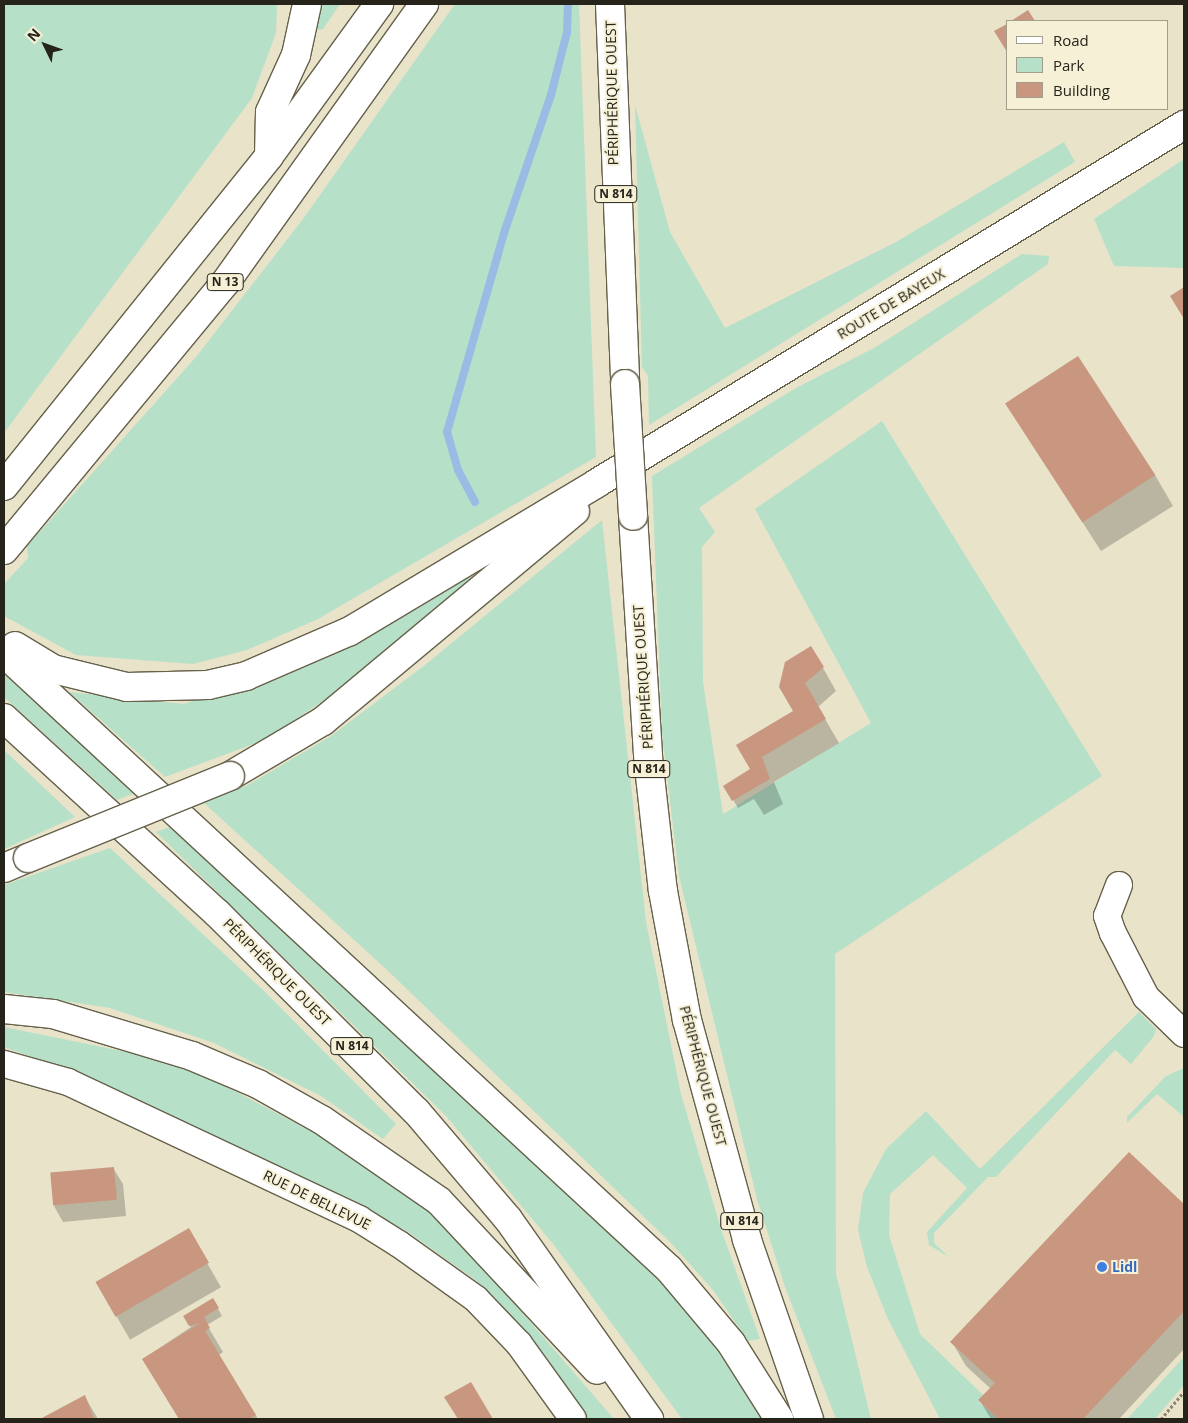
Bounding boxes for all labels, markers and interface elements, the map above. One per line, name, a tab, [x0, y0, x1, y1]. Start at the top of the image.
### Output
north arrow	[20, 20, 70, 70]
legend	[1006, 20, 1168, 110]
street label: PÉRIPHÉRIQUE OUEST	[602, 21, 622, 165]
text: N	[23, 24, 44, 45]
text: Road	[1053, 30, 1089, 50]
text: Park	[1053, 55, 1084, 75]
text: Building	[1053, 80, 1110, 100]
road number: N 814	[594, 184, 638, 203]
street label: ROUTE DE BAYEUX	[834, 265, 948, 343]
road number: N 13	[206, 272, 244, 292]
street label: PÉRIPHÉRIQUE OUEST	[630, 604, 656, 750]
road number: N 814	[626, 760, 672, 779]
street label: PÉRIPHÉRIQUE OUEST	[220, 915, 334, 1029]
street label: PÉRIPHÉRIQUE OUEST	[676, 1004, 730, 1148]
road number: N 814	[330, 1036, 374, 1056]
street label: RUE DE BELLEVUE	[261, 1167, 373, 1233]
road number: N 814	[720, 1212, 764, 1230]
place label: Lidl	[1112, 1259, 1137, 1275]
marker: Lidl	[1096, 1261, 1108, 1273]

